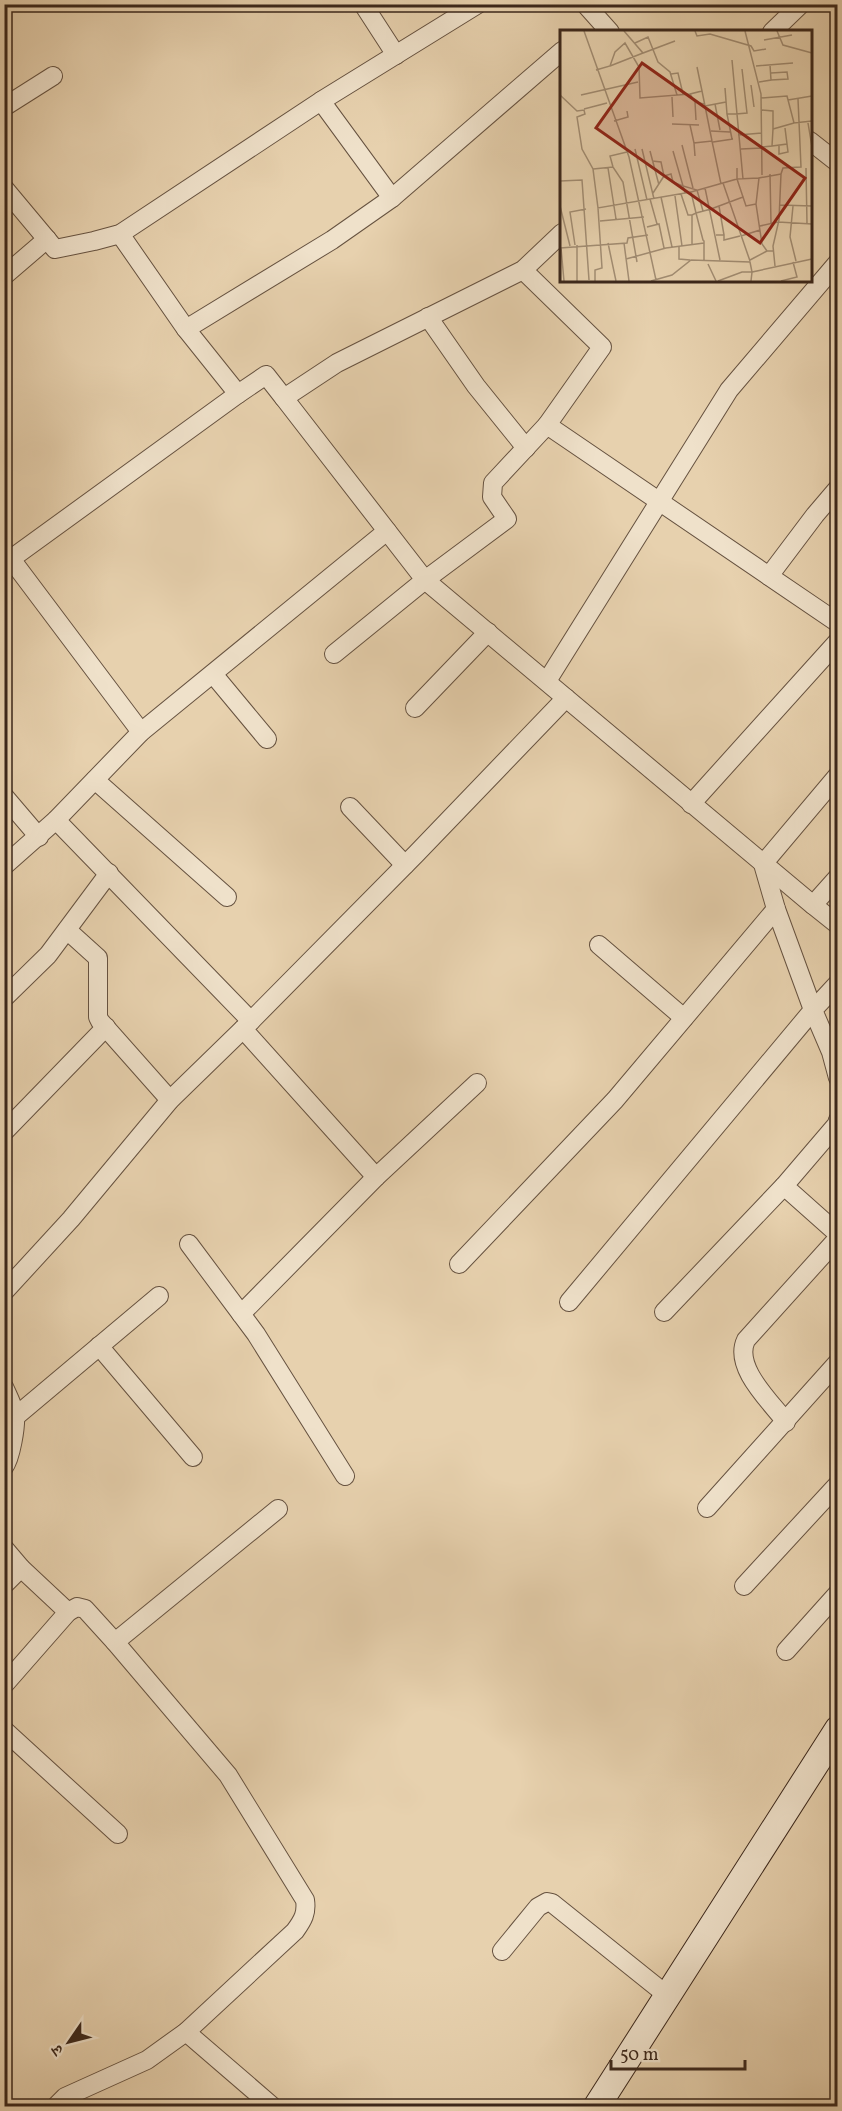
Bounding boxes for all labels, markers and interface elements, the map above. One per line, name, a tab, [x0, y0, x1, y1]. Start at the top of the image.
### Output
inset map	[560, 30, 812, 282]
north arrow	[39, 2012, 99, 2072]
scale bar	[611, 2033, 744, 2071]
text: उ	[46, 2038, 70, 2060]
text: 50 m	[620, 2043, 659, 2068]

